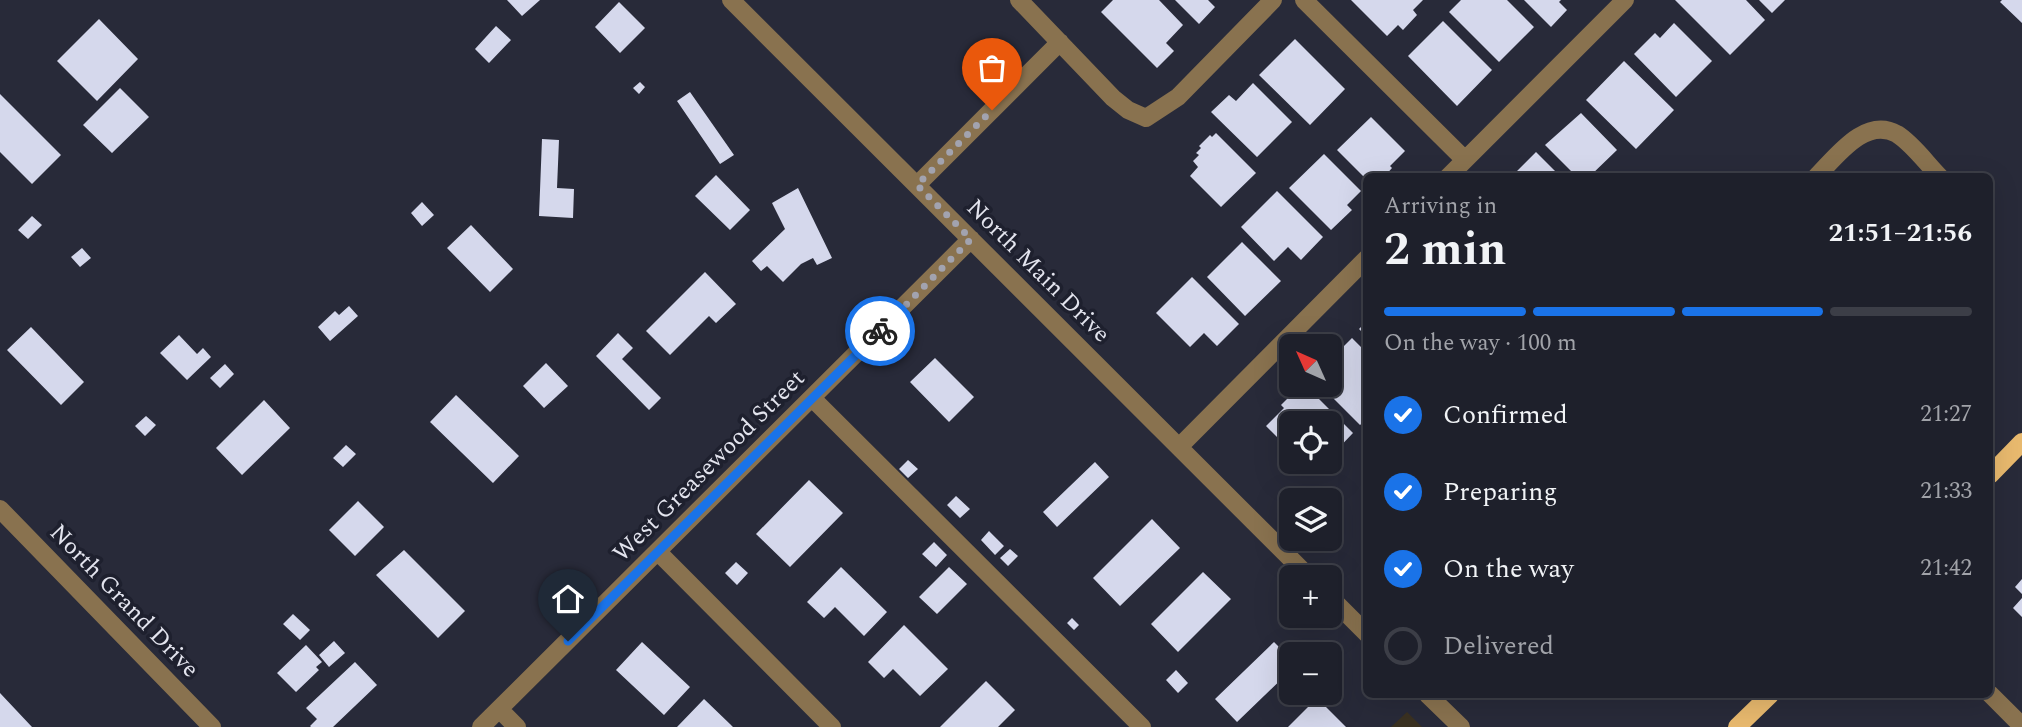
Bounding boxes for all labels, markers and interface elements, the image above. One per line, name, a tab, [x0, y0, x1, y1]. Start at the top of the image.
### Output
pin	[962, 38, 1022, 110]
icon: bag	[973, 49, 1011, 87]
text: Arriving in	[1384, 189, 1497, 224]
street label: North Main Drive	[958, 191, 1118, 351]
text: 21:51–21:56	[1828, 213, 1972, 253]
text: 2 min	[1384, 215, 1506, 285]
courier	[845, 296, 915, 366]
icon: bike	[861, 312, 899, 350]
text: On the way · 100 m	[1384, 326, 1577, 361]
north arrow	[1279, 334, 1342, 397]
map controls	[1279, 334, 1342, 705]
street label: West Greasewood Street	[605, 362, 813, 570]
text: Confirmed	[1443, 395, 1568, 435]
icon: check	[1384, 396, 1422, 434]
text: 21:27	[1920, 397, 1972, 432]
button: locate	[1279, 411, 1342, 474]
text: Preparing	[1443, 472, 1557, 512]
icon: check	[1384, 473, 1422, 511]
text: 21:33	[1920, 474, 1972, 509]
button: layers	[1279, 488, 1342, 551]
street label: North Grand Drive	[41, 516, 207, 686]
text: On the way	[1443, 549, 1574, 589]
icon: check	[1384, 550, 1422, 588]
text: 21:42	[1920, 551, 1972, 586]
button: +	[1279, 565, 1342, 628]
pin	[538, 569, 598, 641]
icon: home	[549, 580, 587, 618]
text: Delivered	[1443, 626, 1554, 666]
button: −	[1279, 642, 1342, 705]

